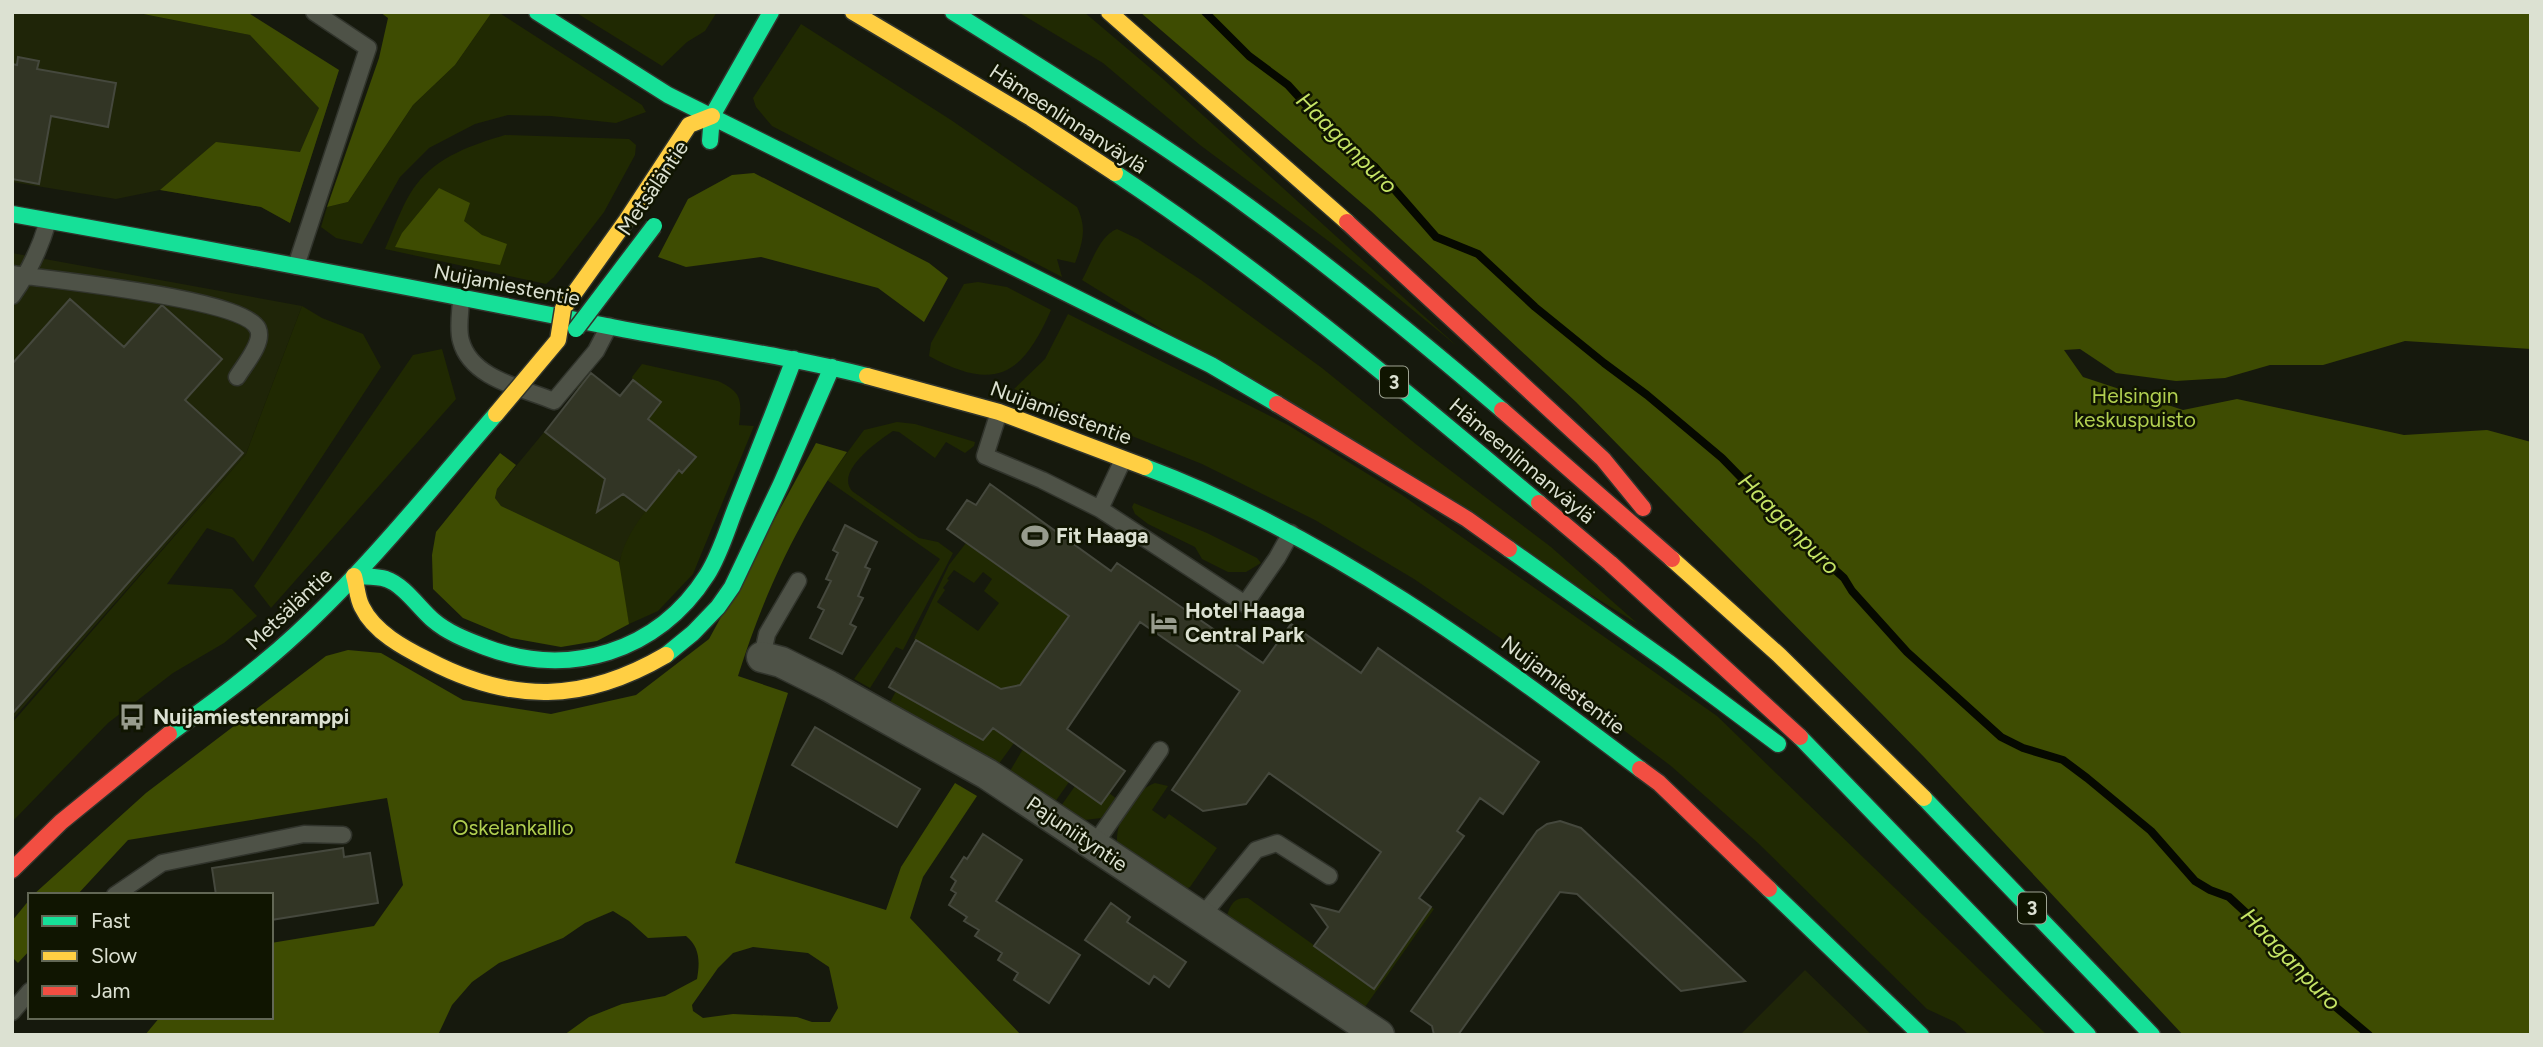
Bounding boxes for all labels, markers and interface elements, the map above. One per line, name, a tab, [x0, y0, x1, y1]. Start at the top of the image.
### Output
street label: Hämeenlinnanväylä	[985, 59, 1151, 179]
water label: Haaganpuro	[1291, 87, 1403, 199]
street label: Metsäläntie	[612, 136, 693, 240]
street label: Nuijamiestentie	[432, 258, 582, 311]
road number: 3	[1380, 366, 1408, 398]
street label: Nuijamiestentie	[987, 375, 1135, 450]
park label: Helsingin keskuspuisto	[2074, 383, 2196, 432]
street label: Hämeenlinnanväylä	[1445, 393, 1600, 529]
water label: Haaganpuro	[1733, 468, 1845, 580]
sports icon: Fit Haaga	[1020, 521, 1050, 551]
place label: Fit Haaga	[1056, 523, 1149, 548]
street label: Metsäläntie	[240, 562, 337, 655]
place label: Hotel Haaga Central Park	[1185, 598, 1305, 647]
hotel icon: Hotel Haaga Central Park	[1149, 608, 1179, 638]
street label: Nuijamiestentie	[1496, 630, 1630, 739]
bus stop icon: Nuijamiestenramppi	[117, 702, 147, 732]
place label: Nuijamiestenramppi	[153, 704, 349, 729]
street label: Pajuniityntie	[1022, 791, 1133, 877]
park label: Oskelankallio	[452, 815, 574, 840]
legend	[28, 893, 273, 1019]
road number: 3	[2018, 893, 2046, 924]
water label: Haaganpuro	[2235, 902, 2347, 1016]
text: Fast	[91, 908, 131, 933]
text: Slow	[91, 943, 137, 968]
text: Jam	[91, 978, 130, 1003]

